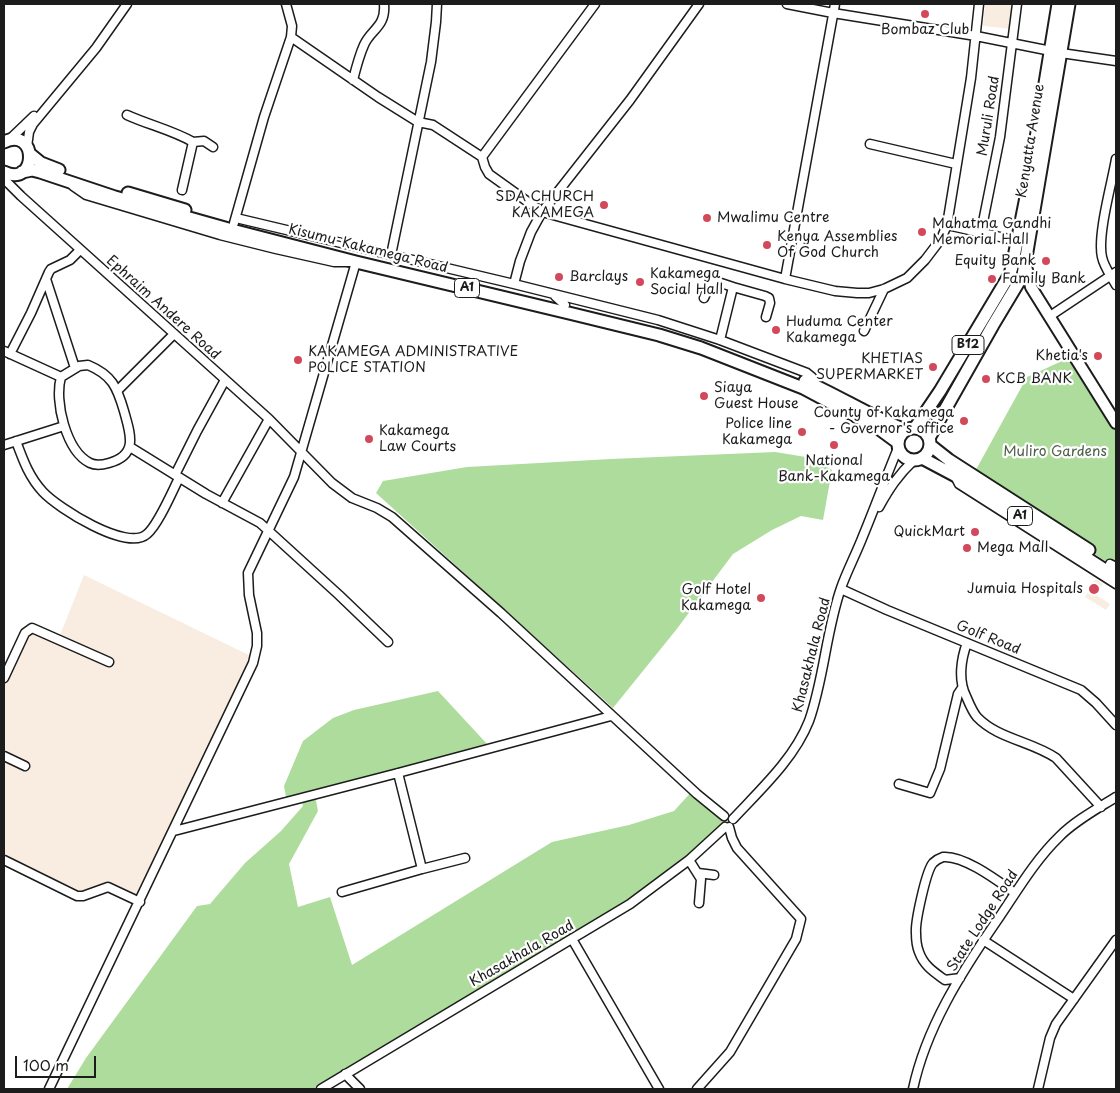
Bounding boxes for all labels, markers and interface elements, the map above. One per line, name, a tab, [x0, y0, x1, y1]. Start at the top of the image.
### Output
marker: Bombaz Club	[919, 8, 931, 20]
place label: Bombaz Club	[881, 22, 969, 38]
street label: Muruli Road	[974, 75, 1004, 157]
street label: Kenyatta Avenue	[1014, 83, 1048, 199]
place label: SDA CHURCH KAKAMEGA	[495, 189, 594, 222]
marker: SDA CHURCH KAKAMEGA	[598, 199, 610, 211]
place label: Mwalimu Centre	[717, 210, 829, 226]
marker: Mwalimu Centre	[701, 212, 713, 224]
place label: Mahatma Gandhi Memorial Hall	[932, 216, 1051, 248]
street label: Kisumu-Kakamega Road	[287, 221, 449, 277]
marker: Mahatma Gandhi Memorial Hall	[916, 226, 928, 238]
place label: Kenya Assemblies Of God Church	[777, 229, 897, 262]
marker: Kenya Assemblies Of God Church	[761, 239, 773, 251]
street label: Ephraim Andere Road	[103, 253, 223, 363]
place label: Equity Bank	[954, 253, 1036, 269]
marker: Equity Bank	[1040, 255, 1052, 267]
place label: Kakamega Social Hall	[650, 266, 723, 298]
place label: Barclays	[569, 269, 628, 285]
marker: Barclays	[553, 271, 565, 283]
place label: Family Bank	[1002, 271, 1086, 287]
marker: Family Bank	[986, 273, 998, 285]
marker: Kakamega Social Hall	[634, 276, 646, 288]
road number: A1	[454, 278, 480, 298]
place label: Huduma Center Kakamega	[786, 314, 893, 347]
marker: Huduma Center Kakamega	[770, 324, 782, 336]
road number: B12	[952, 336, 984, 354]
place label: KAKAMEGA ADMINISTRATIVE POLICE STATION	[308, 344, 518, 377]
place label: Khetia's	[1035, 348, 1088, 364]
marker: Khetia's	[1092, 350, 1104, 362]
place label: KHETIAS SUPERMARKET	[816, 351, 923, 384]
marker: KAKAMEGA ADMINISTRATIVE POLICE STATION	[292, 354, 304, 366]
marker: KHETIAS SUPERMARKET	[927, 361, 939, 373]
place label: KCB BANK	[996, 371, 1072, 387]
marker: KCB BANK	[980, 373, 992, 385]
place label: Siaya Guest House	[714, 380, 799, 412]
marker: Siaya Guest House	[698, 390, 710, 402]
place label: County of Kakamega - Governor's office	[813, 405, 954, 438]
marker: County of Kakamega - Governor's office	[958, 415, 970, 427]
place label: Police line Kakamega	[722, 416, 792, 448]
place label: Kakamega Law Courts	[379, 423, 456, 456]
marker: Police line Kakamega	[796, 426, 808, 438]
marker: Kakamega Law Courts	[363, 433, 375, 445]
marker: National Bank-Kakamega	[828, 439, 840, 451]
park label: Muliro Gardens	[1003, 444, 1107, 460]
place label: National Bank-Kakamega	[778, 453, 890, 486]
road number: A1	[1008, 506, 1032, 526]
place label: QuickMart	[893, 524, 965, 540]
marker: QuickMart	[969, 526, 981, 538]
place label: Mega Mall	[977, 540, 1048, 556]
marker: Mega Mall	[961, 542, 973, 554]
place label: Jumuia Hospitals	[967, 581, 1083, 597]
place label: Golf Hotel Kakamega	[681, 582, 751, 614]
marker: Jumuia Hospitals	[1087, 582, 1101, 596]
marker: Golf Hotel Kakamega	[755, 592, 767, 604]
street label: Khasakhala Road	[790, 596, 834, 714]
street label: Golf Road	[953, 618, 1023, 658]
street label: State Lodge Road	[944, 867, 1022, 975]
street label: Khasakhala Road	[467, 917, 577, 991]
scale bar	[18, 1046, 99, 1078]
text: 100 m	[23, 1053, 69, 1076]

